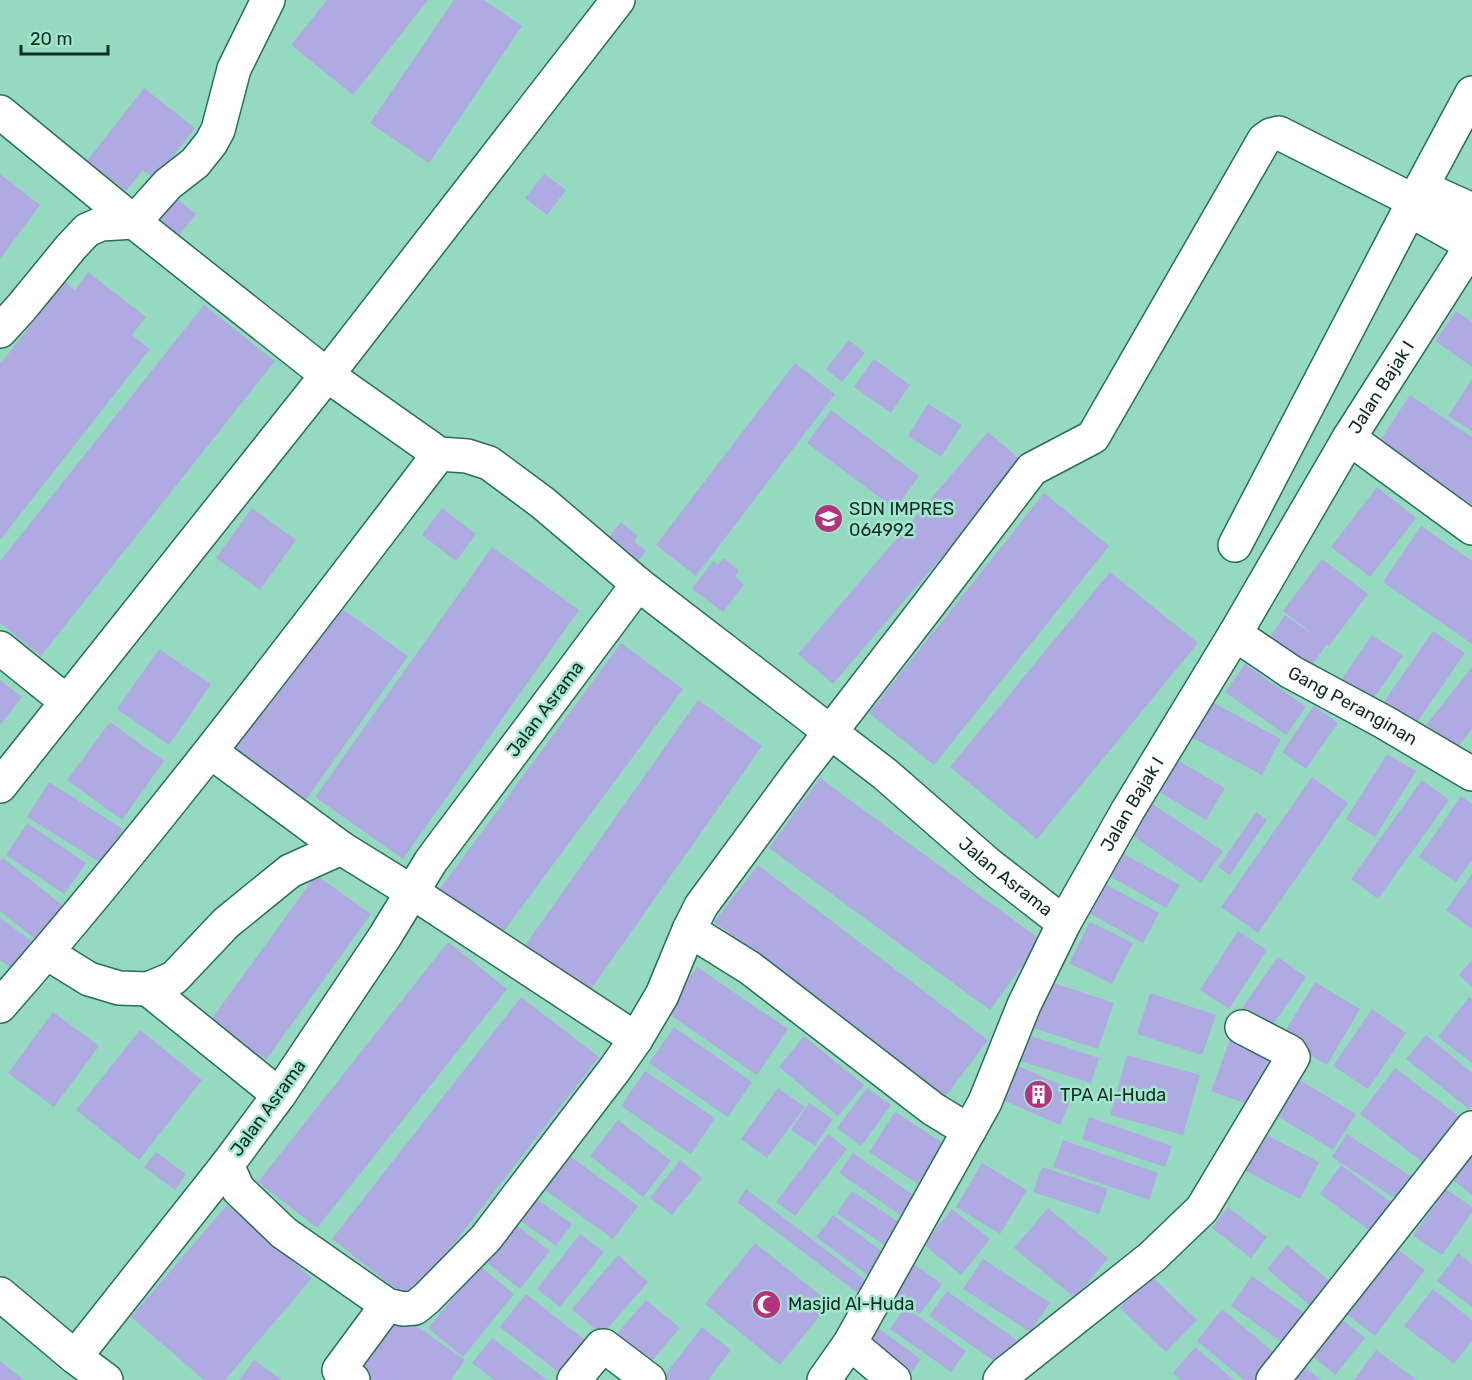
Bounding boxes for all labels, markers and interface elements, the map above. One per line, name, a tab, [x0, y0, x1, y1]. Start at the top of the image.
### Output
scale bar	[21, 18, 108, 56]
text: 20 m	[30, 28, 72, 50]
street label: Jalan Bajak I	[1344, 337, 1419, 438]
place label: SDN IMPRES 064992	[849, 498, 954, 541]
school or university icon: SDN IMPRES 064992	[812, 503, 844, 535]
street label: Jalan Asrama	[502, 657, 588, 761]
street label: Gang Peranginan	[1284, 661, 1421, 750]
street label: Jalan Bajak I	[1096, 753, 1169, 856]
street label: Jalan Asrama	[954, 832, 1057, 921]
street label: Jalan Asrama	[226, 1055, 310, 1161]
building icon: TPA Al-Huda	[1023, 1079, 1055, 1111]
place label: TPA Al-Huda	[1060, 1084, 1166, 1106]
mosque icon: Masjid Al-Huda	[751, 1288, 783, 1320]
place label: Masjid Al-Huda	[788, 1293, 914, 1315]

